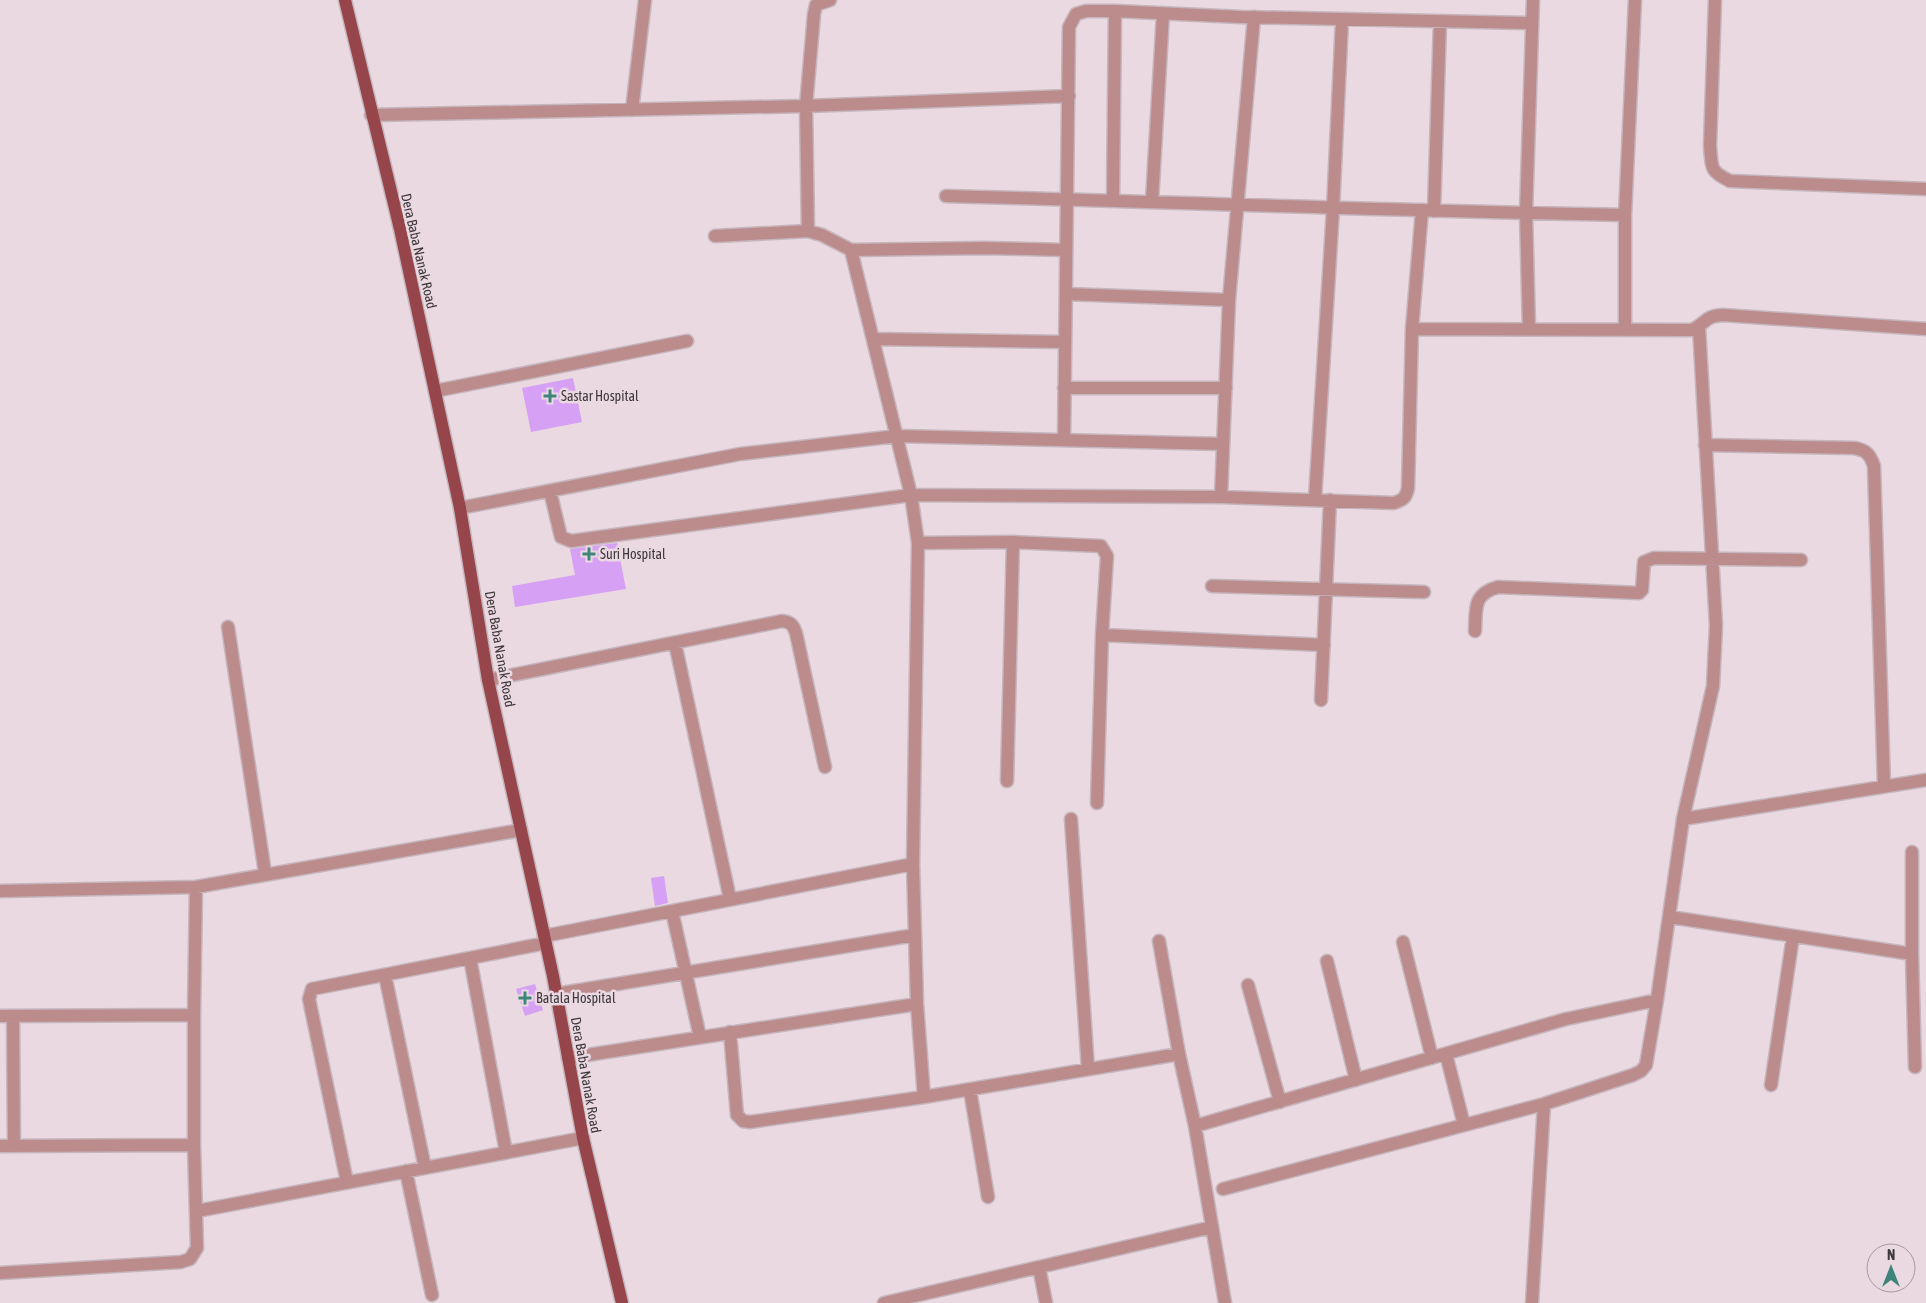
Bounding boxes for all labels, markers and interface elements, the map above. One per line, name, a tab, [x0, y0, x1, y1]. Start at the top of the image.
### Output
street label: Dera Baba Nanak Road	[398, 192, 440, 310]
place label: Sastar Hospital	[561, 388, 639, 404]
marker: Sastar Hospital	[543, 389, 557, 403]
place label: Suri Hospital	[600, 546, 666, 562]
marker: Suri Hospital	[582, 547, 596, 561]
street label: Dera Baba Nanak Road	[482, 590, 518, 708]
place label: Batala Hospital	[536, 990, 616, 1006]
marker: Batala Hospital	[518, 991, 532, 1005]
street label: Dera Baba Nanak Road	[568, 1016, 604, 1134]
north arrow	[1866, 1243, 1916, 1293]
text: N	[1887, 1247, 1895, 1263]

